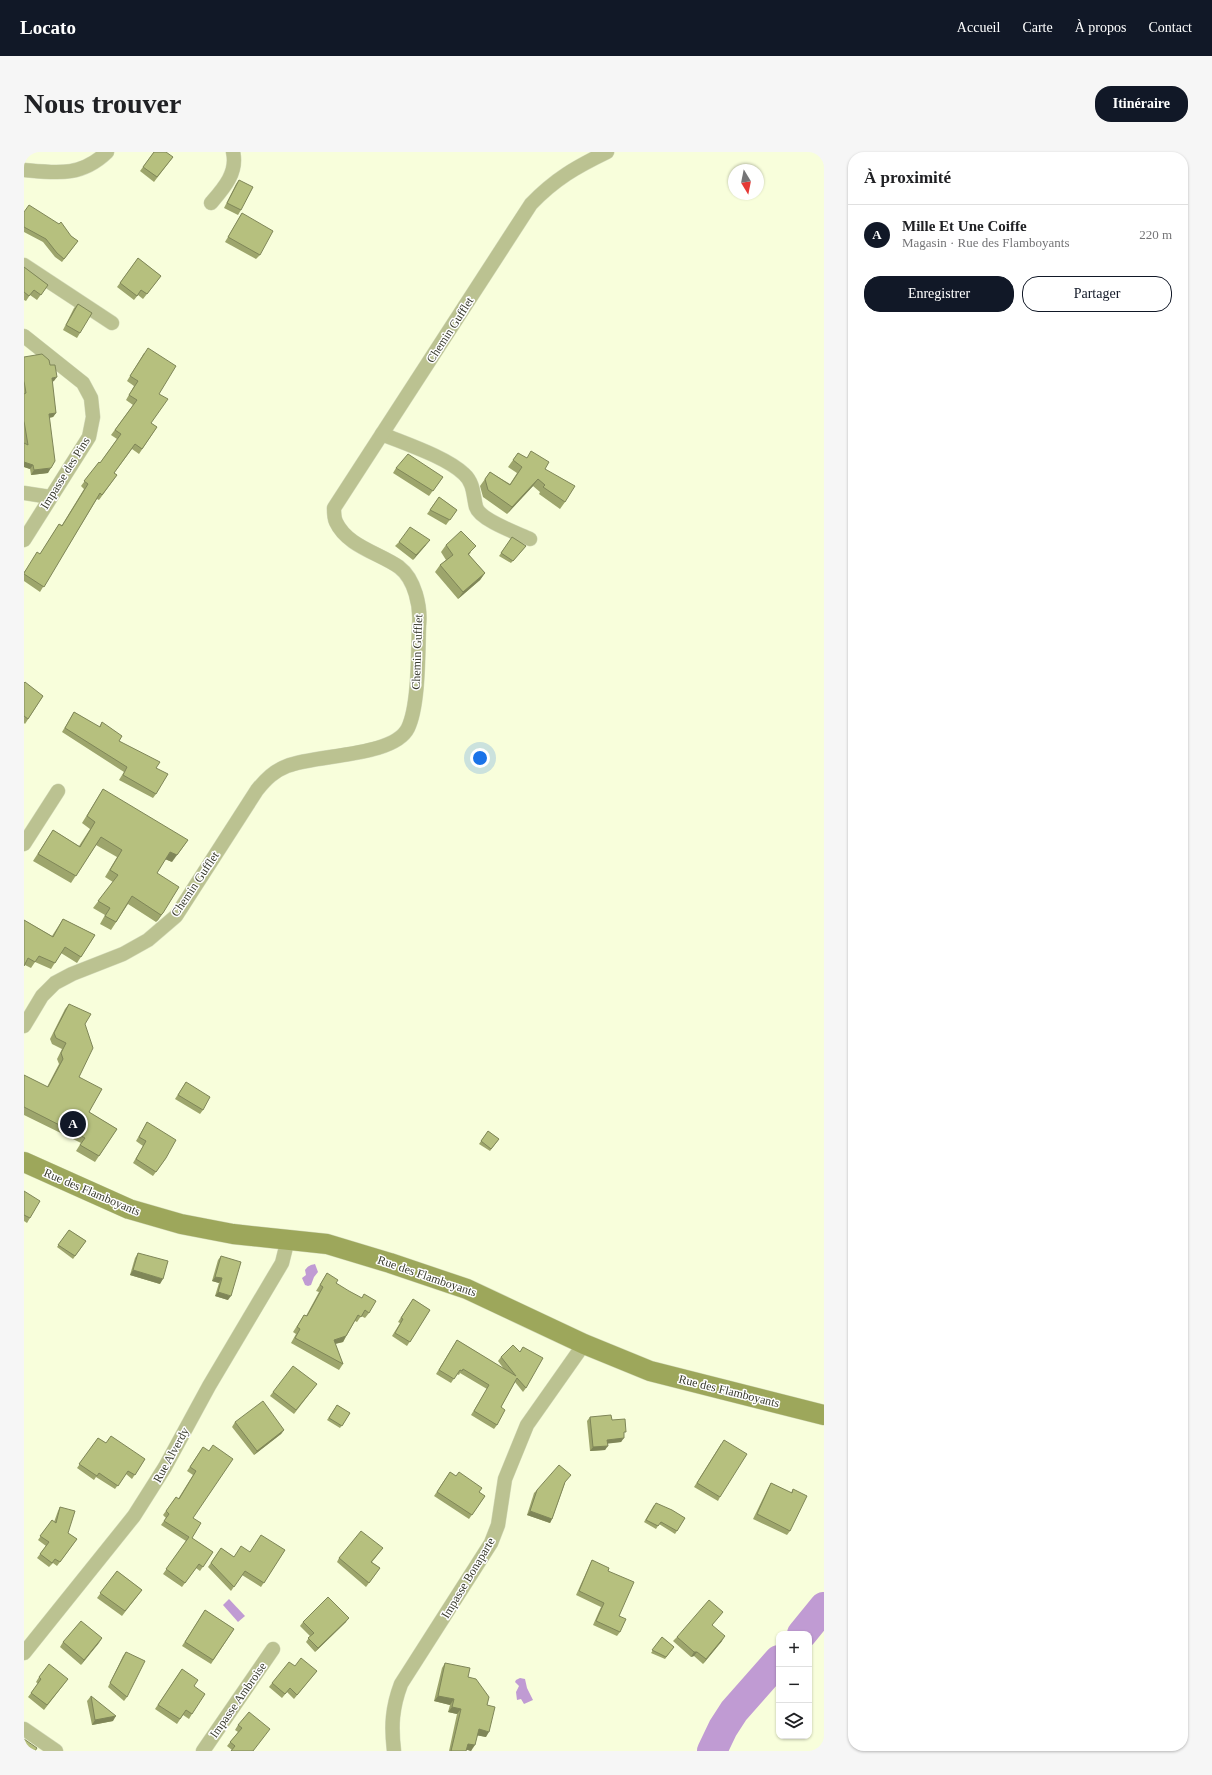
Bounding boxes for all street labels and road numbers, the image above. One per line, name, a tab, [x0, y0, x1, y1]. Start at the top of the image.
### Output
street label: Chemin Gufflet	[424, 294, 477, 365]
street label: Impasse des Pins	[37, 434, 93, 511]
street label: Chemin Gufflet	[409, 613, 425, 690]
street label: Chemin Gufflet	[168, 848, 222, 919]
street label: Rue des Flamboyants	[42, 1165, 143, 1219]
street label: Rue des Flamboyants	[376, 1253, 478, 1300]
street label: Rue des Flamboyants	[677, 1372, 781, 1410]
street label: Rue Alverdy	[150, 1425, 192, 1485]
street label: Impasse Bonaparte	[438, 1535, 498, 1621]
street label: Impasse Ambroise	[207, 1660, 269, 1740]

